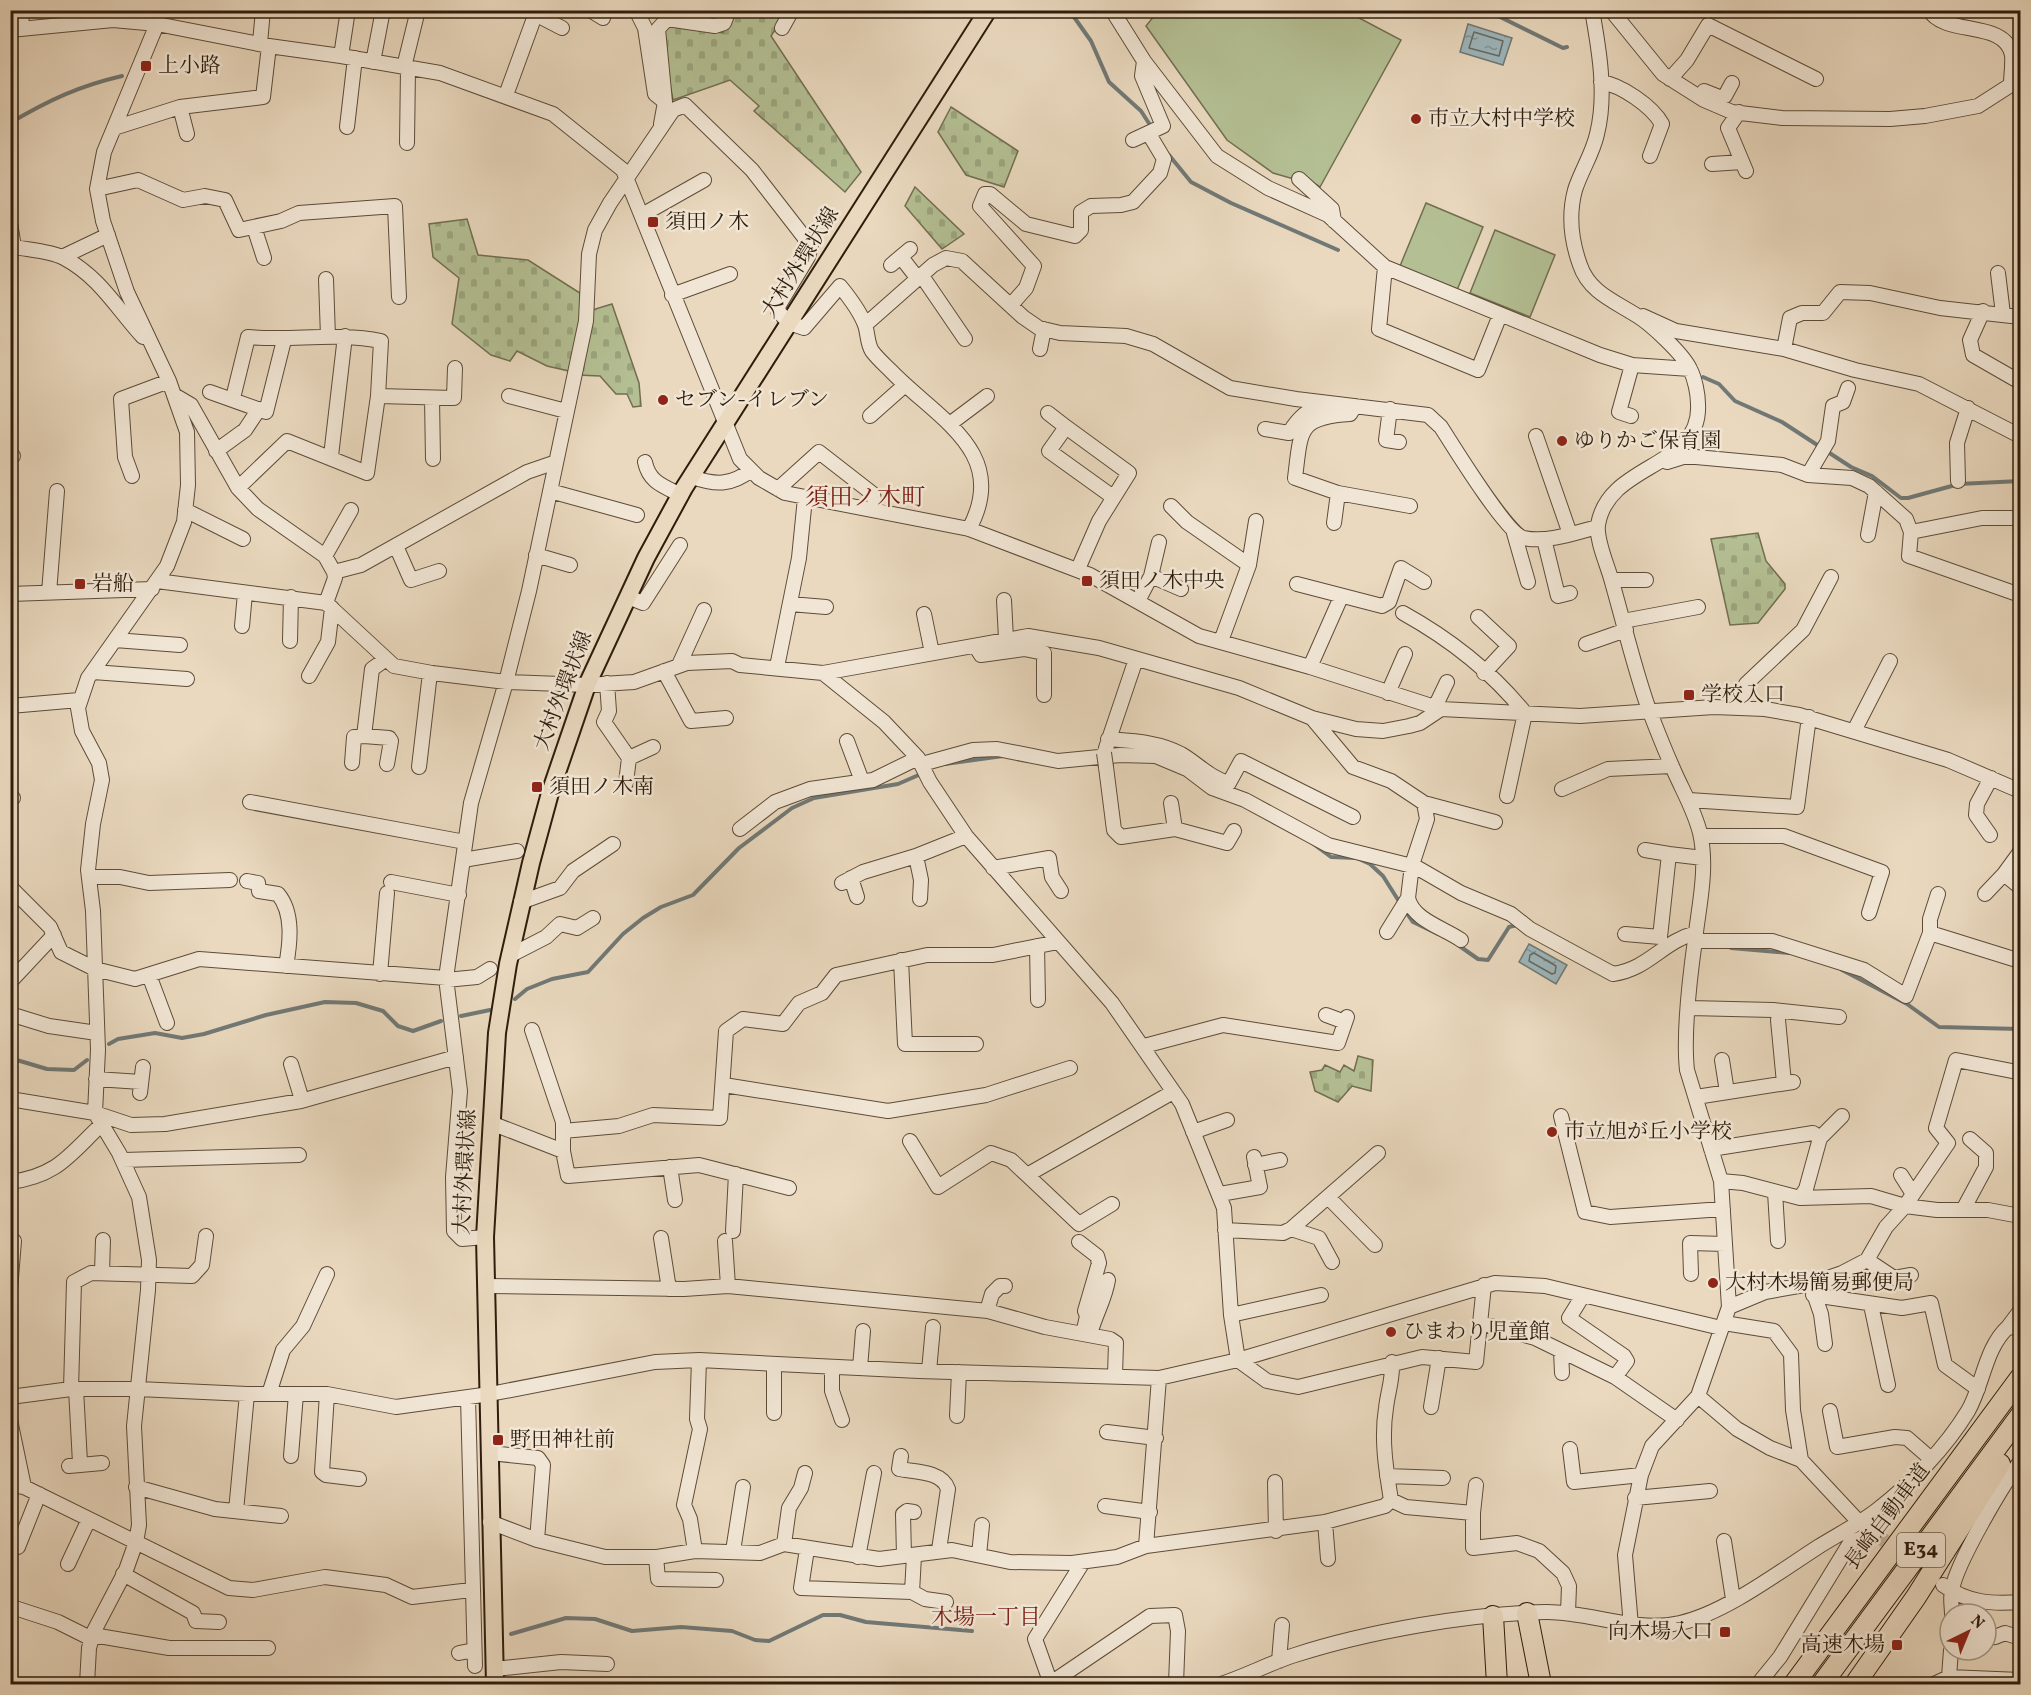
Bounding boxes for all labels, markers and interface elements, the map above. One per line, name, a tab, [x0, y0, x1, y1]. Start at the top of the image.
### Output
place label: 上小路	[158, 52, 221, 81]
marker: 上小路	[139, 59, 153, 73]
place label: 市立大村中学校	[1428, 105, 1575, 134]
marker: 市立大村中学校	[1409, 112, 1423, 126]
street label: 大村外環状線	[755, 202, 847, 324]
place label: 須田ノ木	[665, 208, 749, 237]
marker: 須田ノ木	[646, 215, 660, 229]
place label: セブン-イレブン	[675, 386, 829, 415]
marker: セブン-イレブン	[656, 393, 670, 407]
place label: ゆりかご保育園	[1574, 427, 1721, 456]
marker: ゆりかご保育園	[1555, 434, 1569, 448]
district label: 須田ノ木町	[805, 482, 925, 516]
place label: 須田ノ木中央	[1099, 567, 1225, 596]
place label: 岩船	[92, 570, 134, 599]
marker: 須田ノ木中央	[1080, 574, 1094, 588]
marker: 岩船	[73, 577, 87, 591]
street label: 大村外環状線	[528, 627, 600, 755]
place label: 学校入口	[1701, 681, 1785, 710]
marker: 学校入口	[1682, 688, 1696, 702]
place label: 須田ノ木南	[549, 773, 654, 802]
marker: 須田ノ木南	[530, 780, 544, 794]
street label: 大村外環状線	[448, 1108, 484, 1236]
place label: 市立旭が丘小学校	[1564, 1118, 1732, 1147]
marker: 市立旭が丘小学校	[1545, 1125, 1559, 1139]
place label: 大村木場簡易郵便局	[1725, 1269, 1914, 1298]
marker: 大村木場簡易郵便局	[1706, 1276, 1720, 1290]
place label: ひまわり児童館	[1403, 1318, 1550, 1347]
marker: ひまわり児童館	[1384, 1325, 1398, 1339]
place label: 野田神社前	[510, 1426, 615, 1455]
marker: 野田神社前	[491, 1433, 505, 1447]
street label: 長崎自動車道	[1839, 1458, 1937, 1576]
road number: E34	[1897, 1533, 1945, 1567]
north arrow	[1938, 1602, 1998, 1662]
district label: 木場一丁目	[931, 1603, 1041, 1634]
text: N	[1965, 1610, 1989, 1635]
place label: 向木場入口	[1608, 1618, 1713, 1647]
marker: 向木場入口	[1718, 1625, 1732, 1639]
place label: 高速木場	[1801, 1631, 1885, 1660]
marker: 高速木場	[1890, 1638, 1904, 1652]

